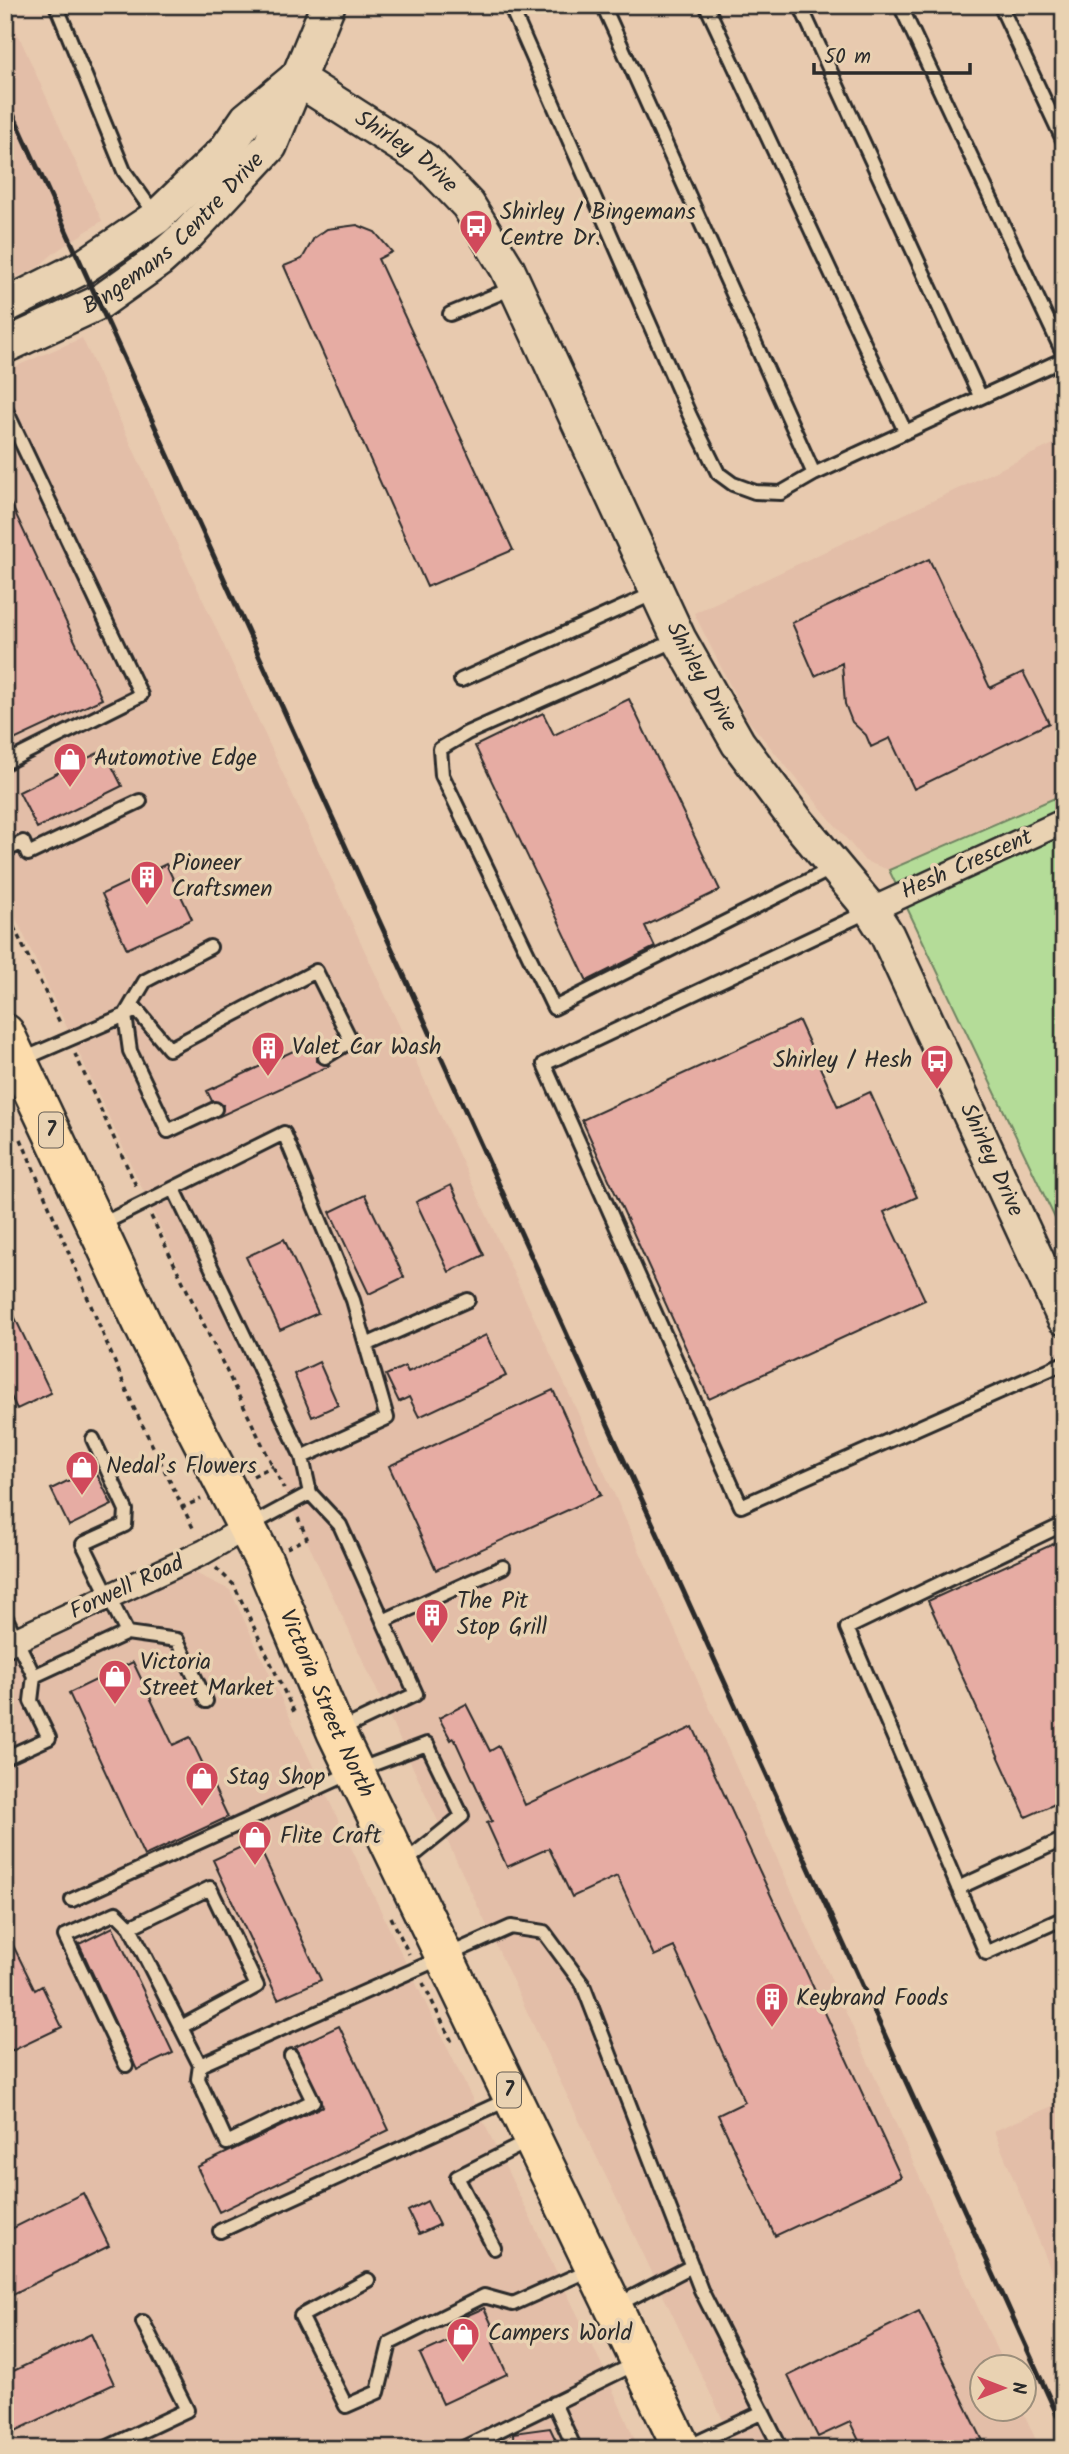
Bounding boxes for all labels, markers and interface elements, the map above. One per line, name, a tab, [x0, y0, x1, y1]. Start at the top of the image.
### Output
scale bar	[814, 32, 969, 76]
text: 50 m	[824, 41, 871, 74]
street label: Shirley Drive	[347, 102, 466, 202]
street label: Bingemans Centre Drive	[77, 144, 274, 325]
place label: Shirley / Bingemans Centre Dr.	[500, 195, 696, 257]
bus stop icon: Shirley / Bingemans Centre Dr.	[457, 207, 495, 256]
street label: Shirley Drive	[656, 616, 746, 739]
shop icon: Automotive Edge	[51, 740, 89, 789]
place label: Automotive Edge	[94, 741, 257, 777]
street label: Hesh Crescent	[896, 820, 1039, 910]
place label: Pioneer Craftsmen	[172, 846, 272, 908]
building icon: Pioneer Craftsmen	[128, 858, 166, 907]
building icon: Valet Car Wash	[249, 1029, 287, 1078]
place label: Valet Car Wash	[292, 1030, 441, 1066]
bus stop icon: Shirley / Hesh	[918, 1042, 956, 1091]
place label: Shirley / Hesh	[773, 1043, 912, 1079]
street label: Shirley Drive	[949, 1097, 1033, 1223]
road number: 7	[39, 1112, 63, 1148]
shop icon: Nedal’s Flowers	[63, 1448, 101, 1497]
place label: Nedal’s Flowers	[106, 1449, 257, 1485]
street label: Forwell Road	[64, 1546, 191, 1630]
place label: The Pit Stop Grill	[457, 1584, 548, 1646]
building icon: The Pit Stop Grill	[413, 1596, 451, 1645]
street label: Victoria Street North	[269, 1604, 383, 1804]
place label: Victoria Street Market	[140, 1645, 275, 1707]
shop icon: Victoria Street Market	[96, 1657, 134, 1706]
shop icon: Stag Shop	[183, 1759, 221, 1808]
place label: Stag Shop	[227, 1760, 325, 1796]
shop icon: Flite Craft	[236, 1818, 274, 1867]
place label: Flite Craft	[280, 1819, 382, 1855]
building icon: Keybrand Foods	[753, 1980, 791, 2029]
place label: Keybrand Foods	[796, 1981, 949, 2017]
road number: 7	[497, 2072, 521, 2108]
shop icon: Campers World	[444, 2315, 482, 2364]
place label: Campers World	[488, 2316, 633, 2352]
north arrow	[968, 2352, 1038, 2422]
text: N	[1003, 2382, 1033, 2394]

